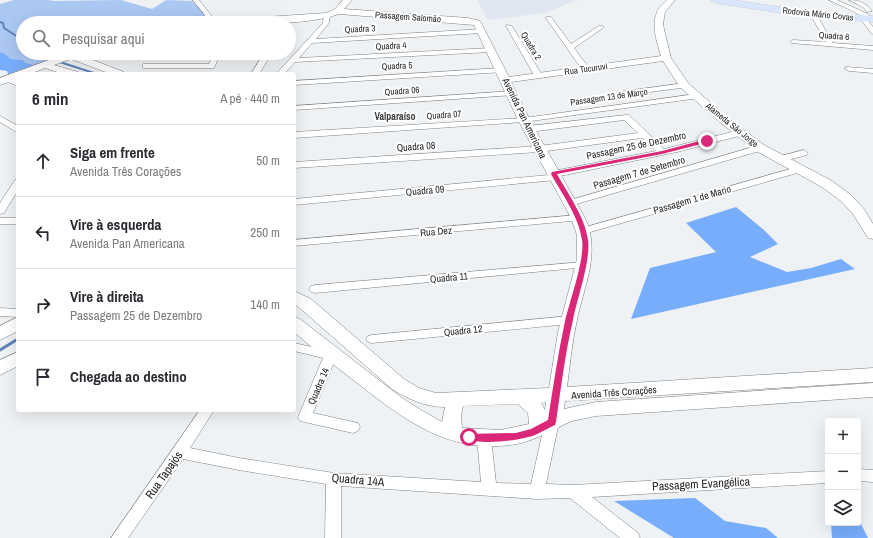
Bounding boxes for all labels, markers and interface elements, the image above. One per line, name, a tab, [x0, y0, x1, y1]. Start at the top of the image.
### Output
street label: Rodovia Mário Covas	[782, 4, 854, 24]
street label: Passagem Salomão	[375, 9, 441, 25]
search box	[16, 16, 296, 60]
street label: Quadra 3	[344, 22, 376, 36]
icon: search	[30, 27, 52, 49]
text: Pesquisar aqui	[62, 28, 145, 49]
street label: Quadra 6	[818, 29, 850, 43]
street label: Quadra 2	[518, 30, 544, 62]
street label: Quadra 4	[375, 39, 407, 53]
street label: Quadra 5	[381, 59, 413, 73]
street label: Rua Tucuruvi	[564, 60, 608, 78]
street label: Avenida Pan Americana	[499, 75, 550, 161]
street label: Quadra 06	[384, 84, 420, 98]
street label: Passagem 13 de Março	[570, 86, 648, 108]
text: 6 min	[32, 87, 68, 110]
text: A pé · 440 m	[220, 90, 280, 107]
street label: Alameda São Jorge	[702, 99, 761, 150]
street label: Quadra 07	[426, 108, 462, 122]
district label: Valparaíso	[374, 110, 416, 123]
street label: Passagem 25 de Dezembro	[585, 128, 688, 162]
route end	[698, 132, 716, 150]
street label: Quadra 08	[396, 139, 436, 154]
text: Siga em frente	[70, 142, 155, 163]
icon: ahead	[32, 150, 54, 172]
text: 50 m	[256, 152, 280, 169]
street label: Passagem 7 de Setembro	[592, 153, 687, 192]
text: Avenida Três Corações	[70, 163, 181, 180]
street label: Quadra 09	[405, 182, 445, 199]
street label: Passagem 1 de Mario	[652, 182, 733, 217]
text: Vire à esquerda	[70, 214, 161, 235]
icon: left	[32, 222, 54, 244]
text: 250 m	[250, 224, 280, 241]
street label: Rua Dez	[420, 224, 453, 239]
text: Avenida Pan Americana	[70, 235, 185, 252]
street label: Quadra 11	[429, 269, 469, 286]
text: Vire à direita	[70, 286, 144, 307]
icon: right	[32, 294, 54, 316]
text: 140 m	[250, 296, 280, 313]
text: Passagem 25 de Dezembro	[70, 307, 202, 324]
street label: Quadra 12	[443, 322, 483, 339]
street label: Quadra 14	[305, 365, 332, 407]
icon: arrive	[32, 366, 54, 388]
text: Chegada ao destino	[70, 366, 187, 387]
street label: Avenida Três Corações	[570, 383, 657, 402]
map controls	[825, 418, 861, 526]
button: +	[825, 418, 861, 454]
route start	[460, 428, 478, 446]
street label: Rua Tapajós	[142, 448, 186, 502]
button: −	[825, 454, 861, 490]
street label: Quadra 14A	[331, 470, 386, 490]
street label: Passagem Evangélica	[652, 473, 751, 495]
button: layers	[825, 490, 861, 526]

